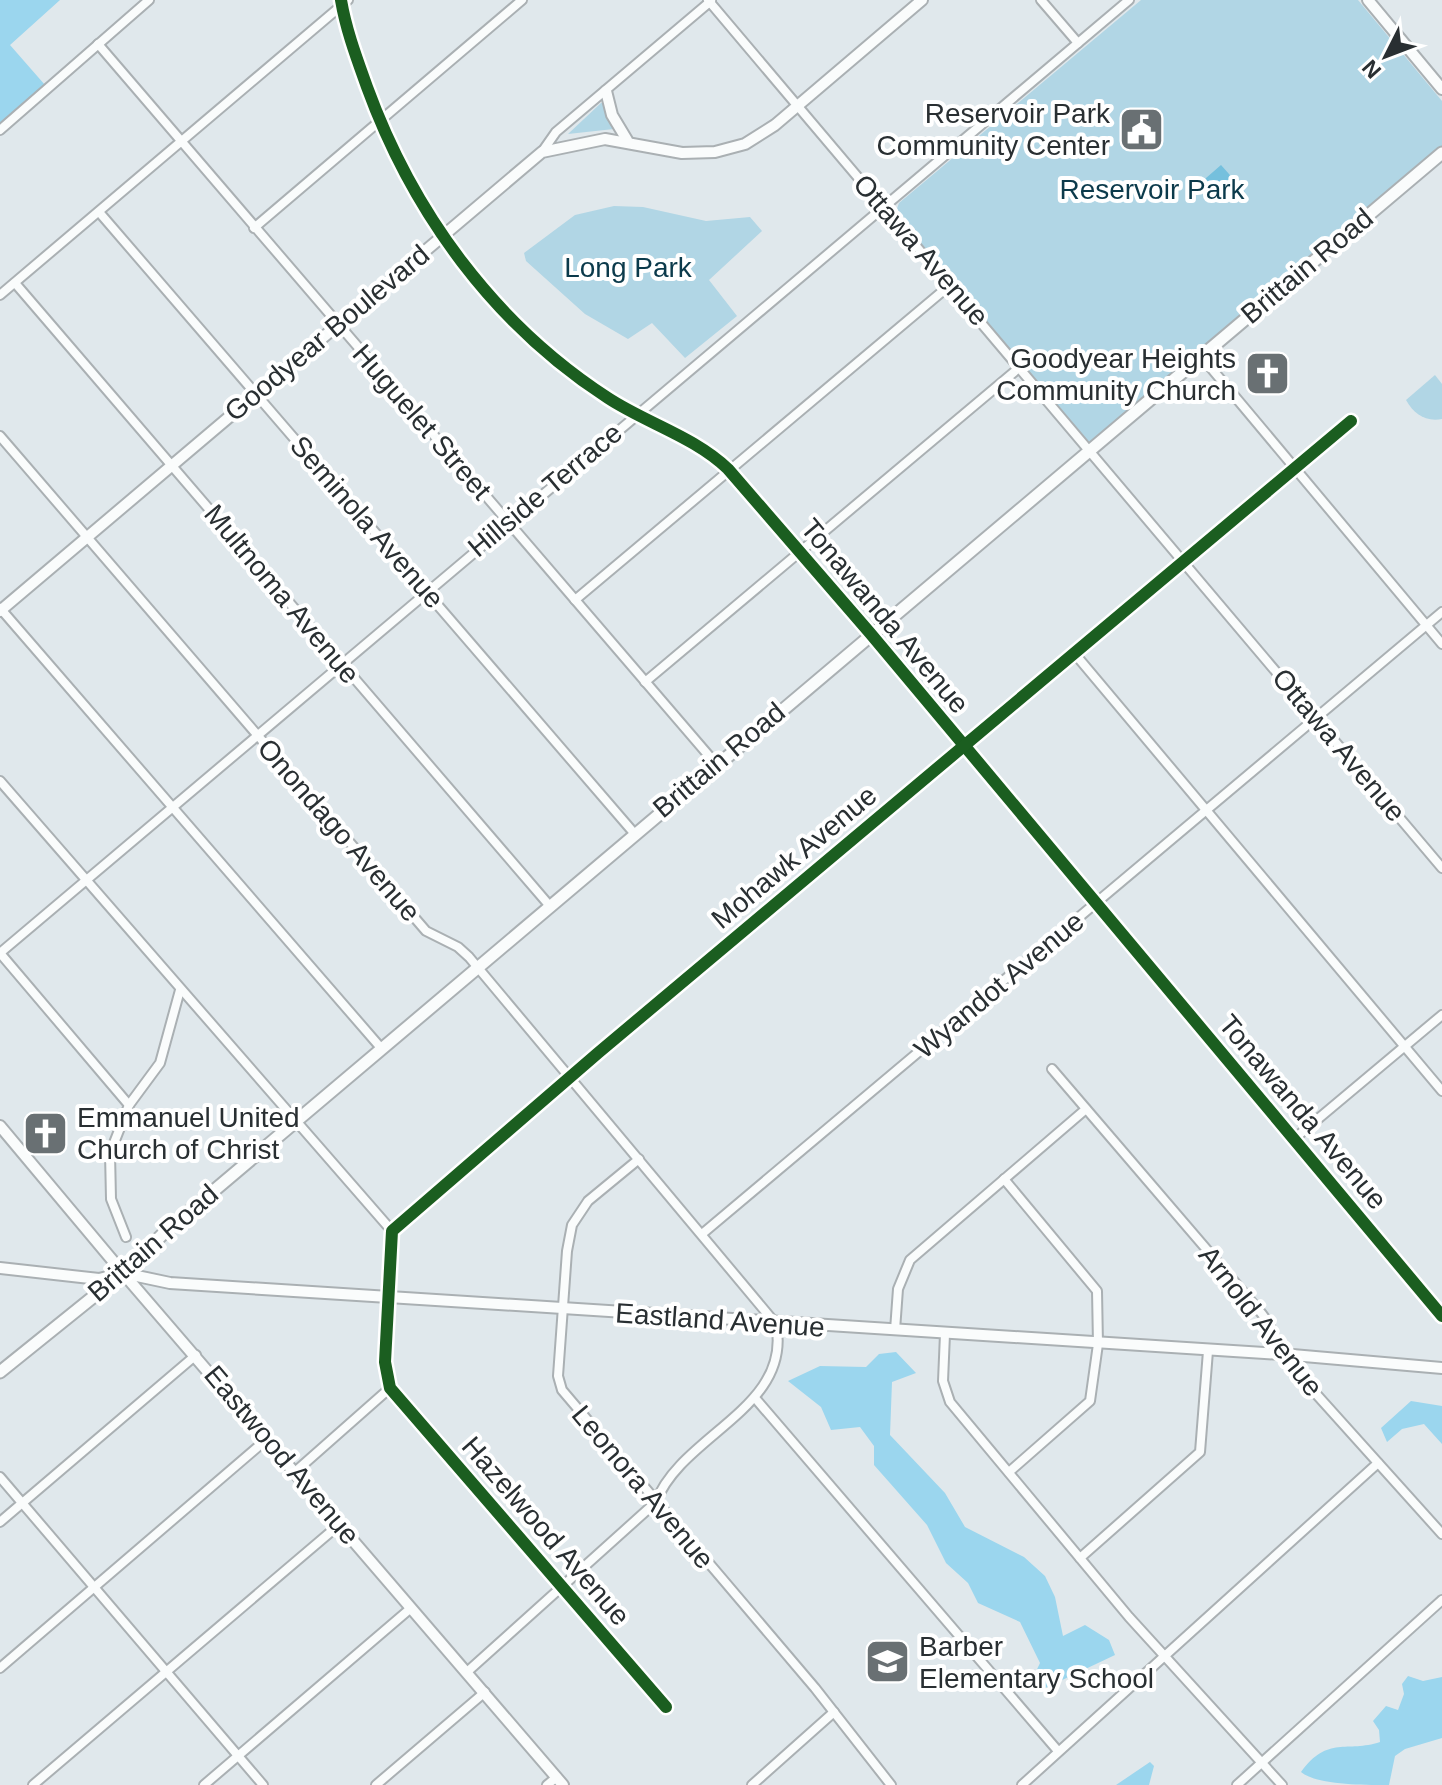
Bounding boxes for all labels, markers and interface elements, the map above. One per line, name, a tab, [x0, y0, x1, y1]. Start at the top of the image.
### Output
north arrow	[1346, 16, 1426, 96]
text: N	[1357, 55, 1386, 83]
place label: Reservoir Park Community Center	[877, 98, 1111, 161]
public building icon: Reservoir Park Community Center	[1117, 105, 1165, 153]
street label: Ottawa Avenue	[847, 168, 995, 332]
park label: Reservoir Park	[1059, 174, 1246, 205]
street label: Brittain Road	[1235, 202, 1379, 330]
street label: Goodyear Boulevard	[219, 239, 435, 427]
park label: Long Park	[564, 252, 693, 283]
street label: Huguelet Street	[346, 338, 498, 506]
place label: Goodyear Heights Community Church	[996, 343, 1236, 406]
church icon: Goodyear Heights Community Church	[1243, 350, 1291, 398]
street label: Hillside Terrace	[462, 417, 628, 563]
street label: Seminola Avenue	[284, 430, 450, 614]
street label: Multnoma Avenue	[198, 498, 366, 690]
street label: Tonawanda Avenue	[795, 513, 975, 719]
street label: Ottawa Avenue	[1266, 662, 1412, 828]
street label: Brittain Road	[647, 696, 791, 824]
street label: Onondago Avenue	[251, 732, 427, 928]
street label: Mohawk Avenue	[706, 779, 882, 935]
street label: Wyandot Avenue	[908, 905, 1090, 1065]
street label: Tonawanda Avenue	[1213, 1009, 1393, 1215]
place label: Emmanuel United Church of Christ	[77, 1102, 300, 1165]
church icon: Emmanuel United Church of Christ	[22, 1109, 70, 1157]
street label: Brittain Road	[82, 1178, 224, 1308]
street label: Arnold Avenue	[1193, 1240, 1329, 1402]
street label: Eastland Avenue	[614, 1297, 826, 1343]
street label: Eastwood Avenue	[198, 1359, 366, 1551]
street label: Leonora Avenue	[566, 1399, 720, 1575]
street label: Hazelwood Avenue	[456, 1431, 636, 1631]
place label: Barber Elementary School	[919, 1631, 1154, 1694]
school or university icon: Barber Elementary School	[864, 1638, 912, 1686]

